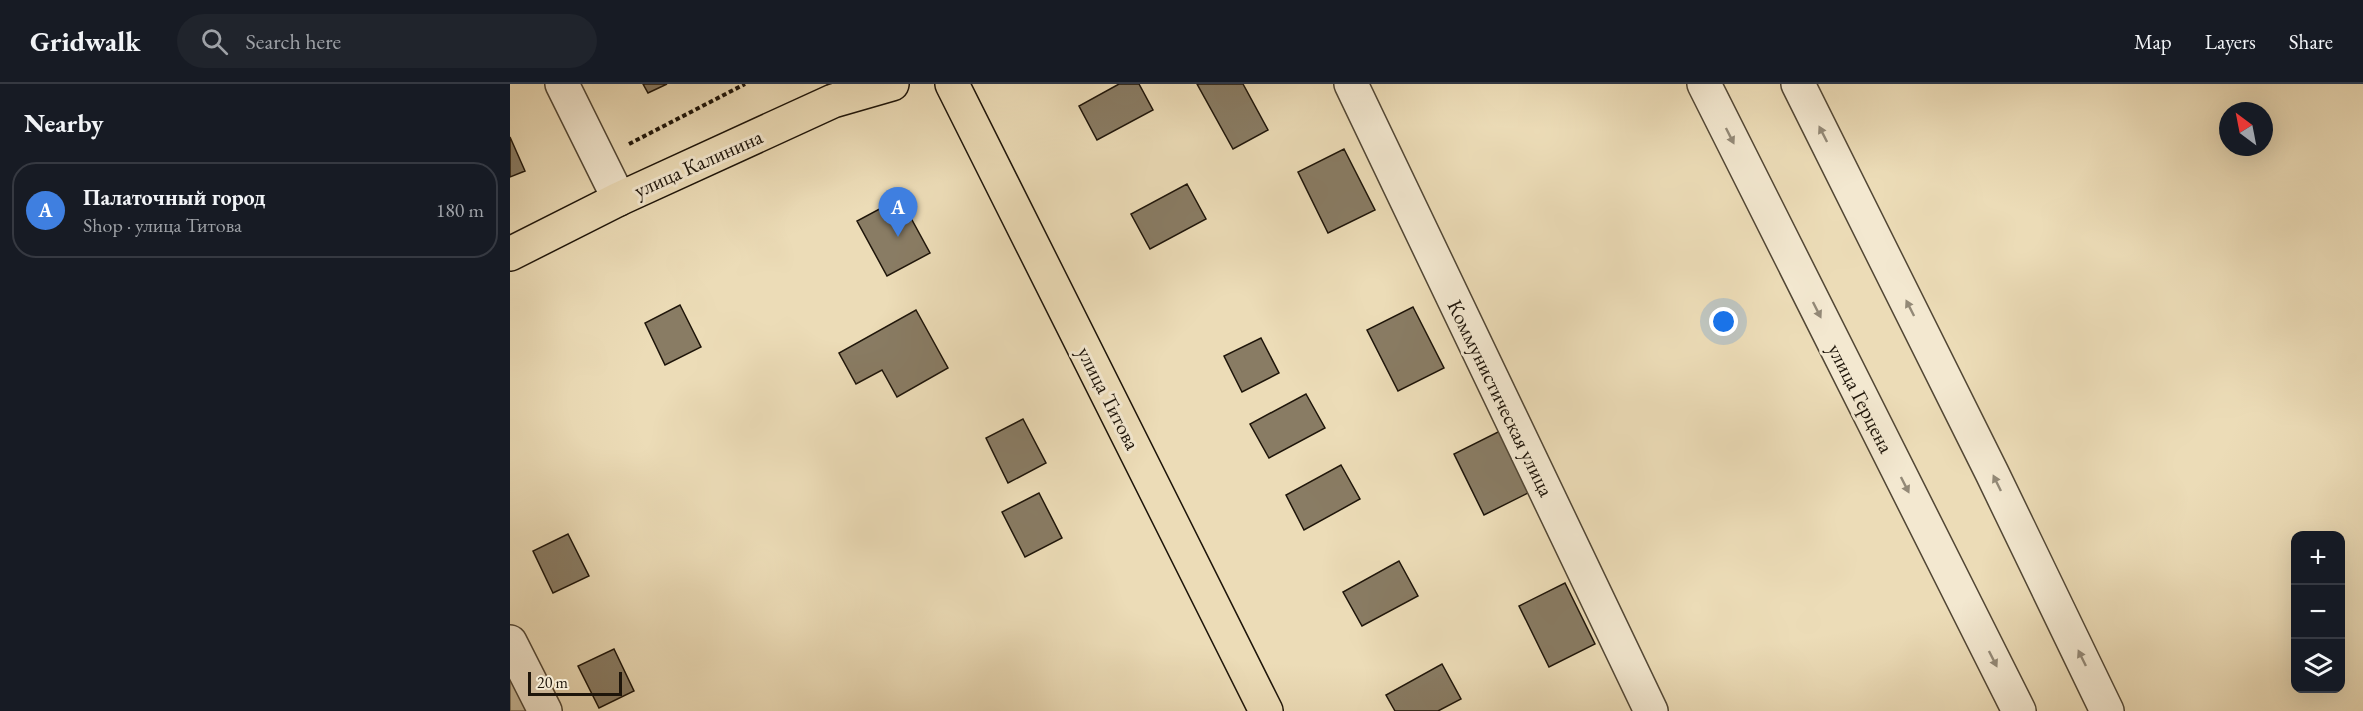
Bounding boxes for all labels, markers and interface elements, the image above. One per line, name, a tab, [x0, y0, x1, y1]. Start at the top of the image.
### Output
search box	[177, 14, 597, 68]
text: Gridwalk	[30, 23, 141, 59]
icon: search	[198, 25, 231, 58]
text: Search here	[246, 27, 341, 56]
text: Map	[2134, 28, 2172, 55]
text: Layers	[2205, 28, 2256, 55]
text: Share	[2289, 28, 2333, 55]
north arrow	[2219, 102, 2273, 156]
text: Nearby	[24, 106, 104, 140]
street label: улица Калинина	[629, 122, 767, 203]
one-way arrow	[1818, 125, 1828, 142]
one-way arrow	[1725, 128, 1735, 145]
text: Палаточный город	[83, 183, 266, 212]
pin: A	[878, 188, 918, 237]
text: A	[38, 197, 53, 223]
text: 180 m	[436, 197, 484, 223]
text: Shop · улица Титова	[83, 212, 242, 238]
street label: Коммунистическая улица	[1442, 295, 1561, 501]
one-way arrow	[1905, 300, 1915, 317]
one-way arrow	[1813, 302, 1822, 319]
your location	[1709, 307, 1738, 336]
street label: улица Герцена	[1822, 339, 1900, 458]
street label: улица Титова	[1071, 342, 1147, 455]
one-way arrow	[1992, 474, 2002, 491]
one-way arrow	[1900, 476, 1910, 493]
map controls	[2291, 531, 2345, 693]
button: +	[2291, 531, 2345, 585]
button: −	[2291, 585, 2345, 639]
button: layers	[2291, 639, 2345, 693]
one-way arrow	[1988, 650, 1997, 667]
one-way arrow	[2077, 650, 2087, 667]
scale bar	[528, 669, 622, 696]
text: 20 m	[537, 672, 568, 693]

